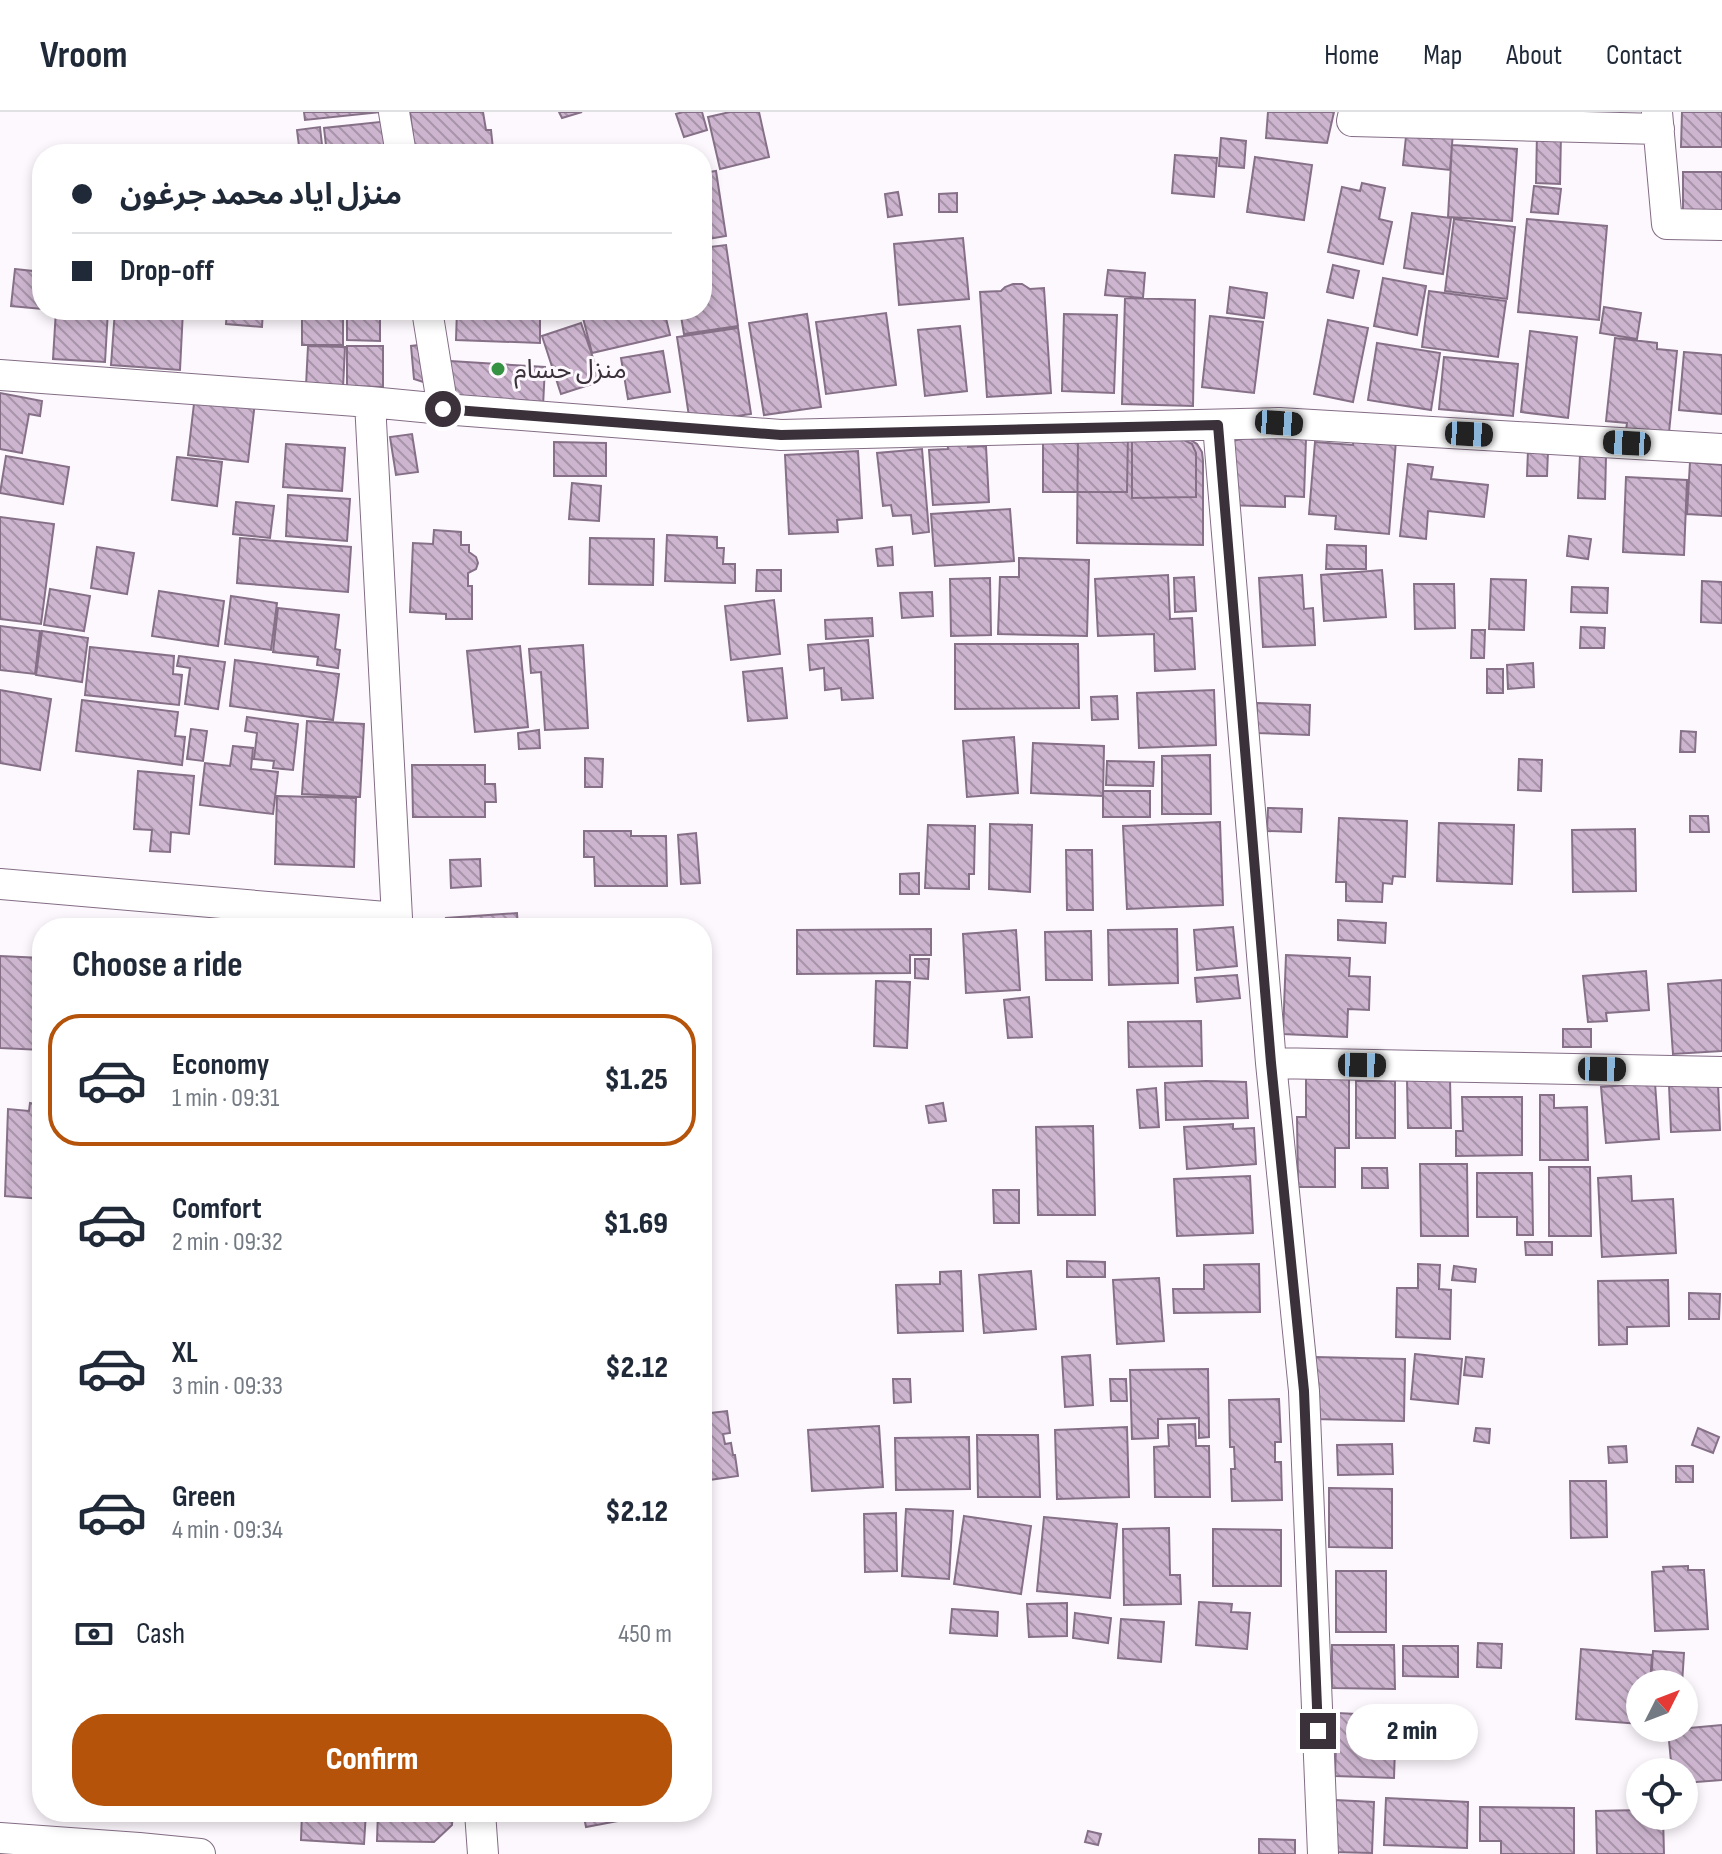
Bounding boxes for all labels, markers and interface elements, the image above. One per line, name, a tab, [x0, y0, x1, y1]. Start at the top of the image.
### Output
text: Vroom	[40, 33, 127, 78]
text: Home	[1324, 39, 1379, 72]
text: Map	[1423, 39, 1462, 72]
text: About	[1506, 39, 1562, 72]
text: Contact	[1606, 39, 1682, 72]
text: منزل اياد محمد جرغون	[120, 177, 402, 213]
text: Drop-off	[120, 253, 214, 289]
place label: منزل حسام	[514, 355, 627, 389]
marker: منزل حسام	[489, 360, 507, 378]
route start	[425, 391, 461, 427]
car	[1254, 409, 1304, 437]
car	[1444, 421, 1494, 447]
car	[1602, 430, 1652, 456]
text: Choose a ride	[72, 944, 243, 987]
icon: car	[76, 1044, 148, 1116]
text: Economy	[172, 1047, 269, 1083]
car	[1338, 1053, 1386, 1077]
car	[1578, 1057, 1626, 1081]
text: $1.25	[605, 1062, 668, 1098]
text: 1 min · 09:31	[172, 1083, 279, 1114]
icon: car	[76, 1188, 148, 1260]
text: Comfort	[172, 1191, 262, 1227]
text: $1.69	[604, 1206, 668, 1242]
text: 2 min · 09:32	[172, 1227, 283, 1258]
icon: car	[76, 1332, 148, 1404]
text: XL	[172, 1335, 198, 1371]
text: $2.12	[605, 1350, 668, 1386]
text: 3 min · 09:33	[172, 1371, 283, 1402]
icon: car	[76, 1476, 148, 1548]
text: Green	[172, 1479, 236, 1515]
text: $2.12	[605, 1494, 668, 1530]
text: 4 min · 09:34	[172, 1515, 283, 1546]
icon: cash	[72, 1612, 116, 1656]
text: Cash	[136, 1616, 185, 1652]
text: 450 m	[618, 1619, 672, 1650]
north arrow	[1626, 1670, 1698, 1742]
map controls	[1626, 1670, 1698, 1830]
callout: 2 min	[1346, 1703, 1478, 1759]
route end	[1300, 1713, 1336, 1749]
button: Confirm	[72, 1714, 672, 1806]
text: 2 min	[1387, 1716, 1437, 1747]
button: locate	[1626, 1758, 1698, 1830]

